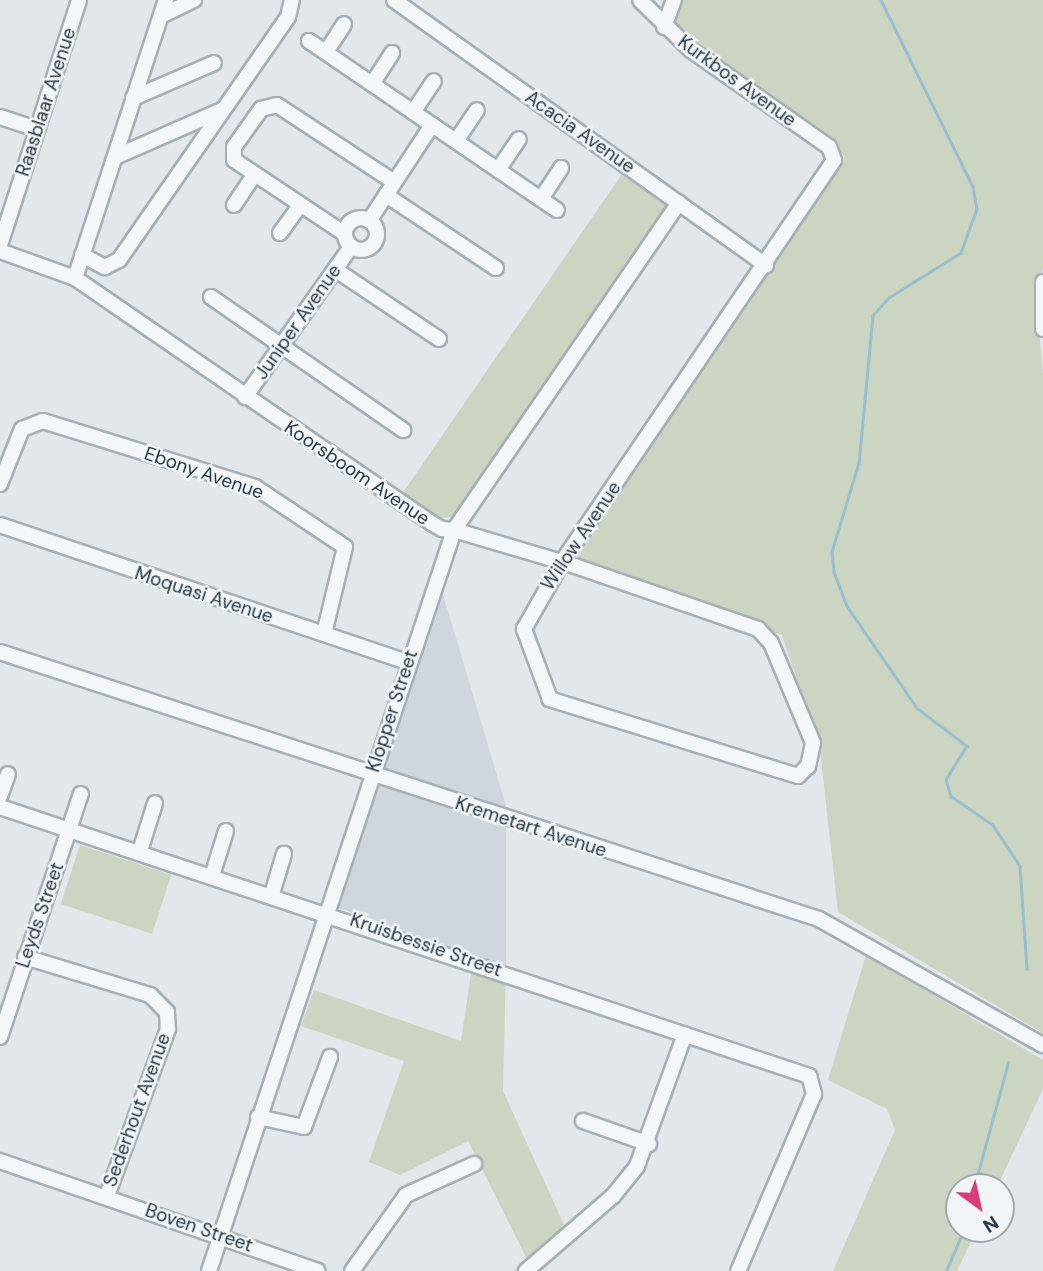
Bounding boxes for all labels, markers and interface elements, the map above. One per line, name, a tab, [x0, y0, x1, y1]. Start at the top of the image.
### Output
street label: Raasblaar Avenue	[11, 25, 81, 179]
street label: Kurkbos Avenue	[673, 30, 801, 132]
street label: Acacia Avenue	[521, 86, 639, 178]
street label: Juniper Avenue	[250, 260, 346, 384]
street label: Koorsboom Avenue	[280, 416, 434, 530]
street label: Ebony Avenue	[141, 442, 267, 504]
street label: Willow Avenue	[536, 477, 626, 595]
street label: Moquasi Avenue	[132, 562, 276, 628]
street label: Klopper Street	[362, 647, 422, 775]
street label: Kremetart Avenue	[452, 792, 610, 862]
street label: Leyds Street	[11, 859, 69, 971]
street label: Kruisbessie Street	[347, 908, 505, 982]
street label: Sederhout Avenue	[99, 1030, 175, 1190]
north arrow	[945, 1173, 1015, 1243]
street label: Boven Street	[142, 1199, 256, 1257]
text: N	[978, 1210, 1003, 1239]

